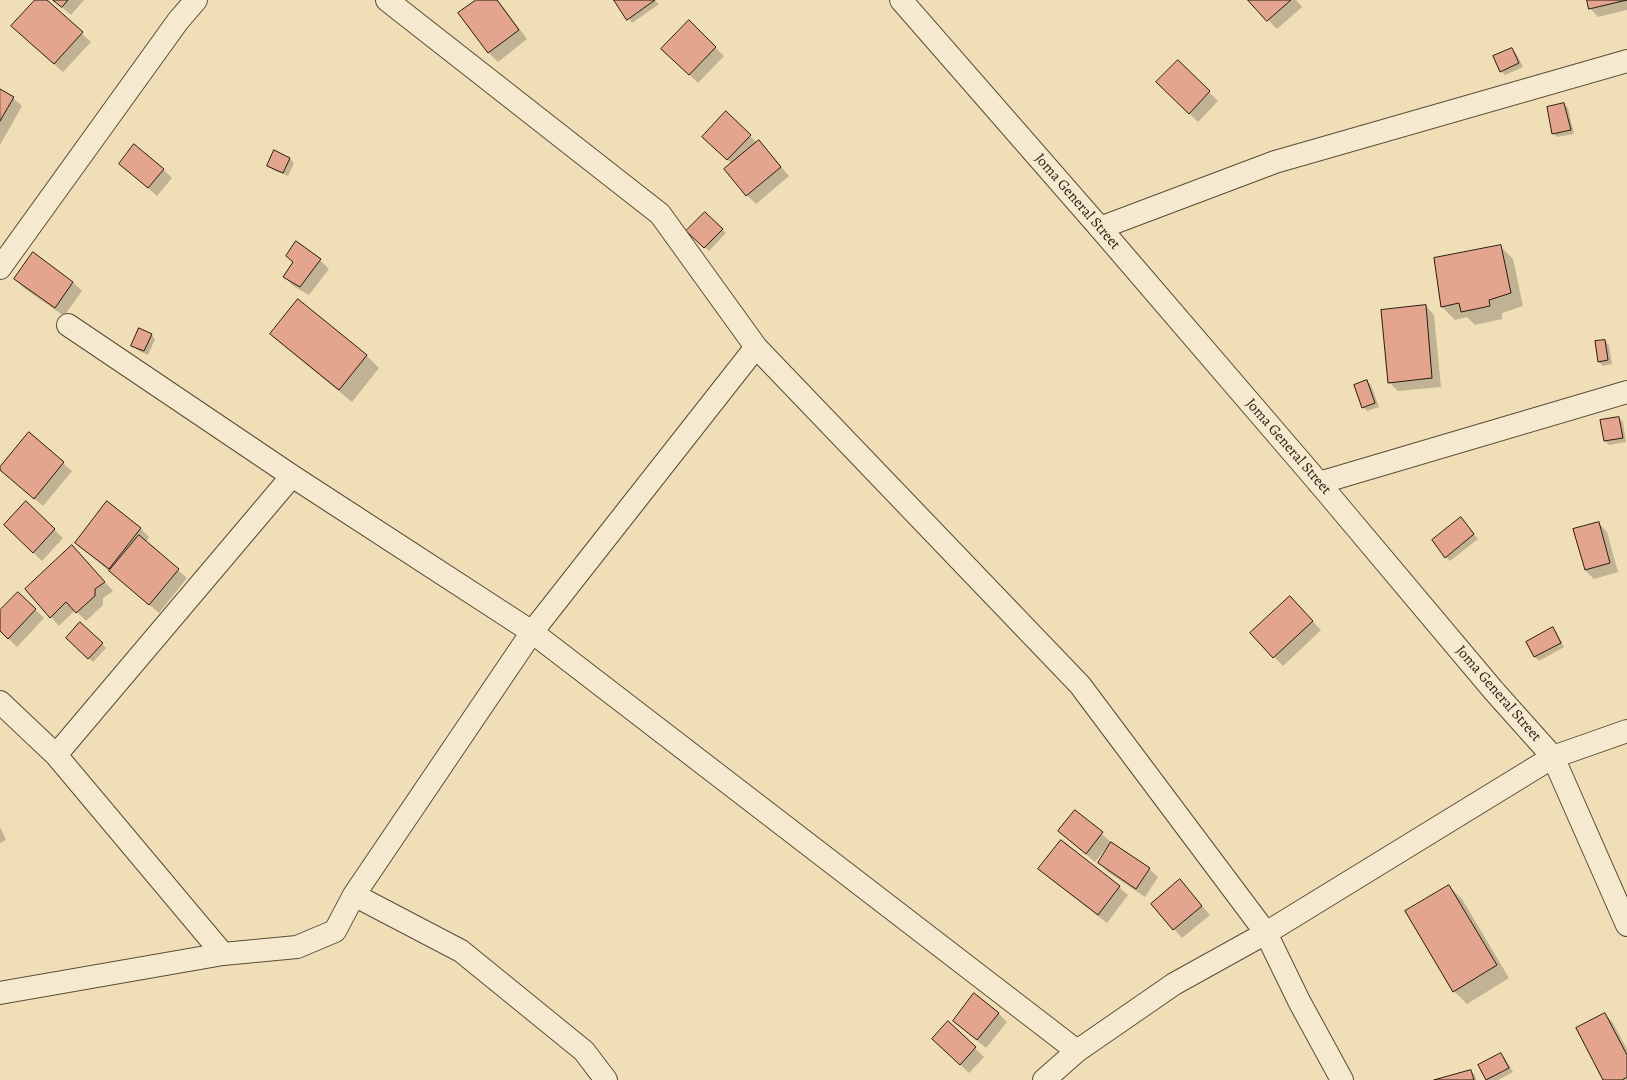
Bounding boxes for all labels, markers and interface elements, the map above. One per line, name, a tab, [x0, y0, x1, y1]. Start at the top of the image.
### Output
street label: Joma General Street	[1030, 150, 1124, 254]
street label: Joma General Street	[1241, 395, 1335, 499]
street label: Joma General Street	[1451, 642, 1545, 746]

